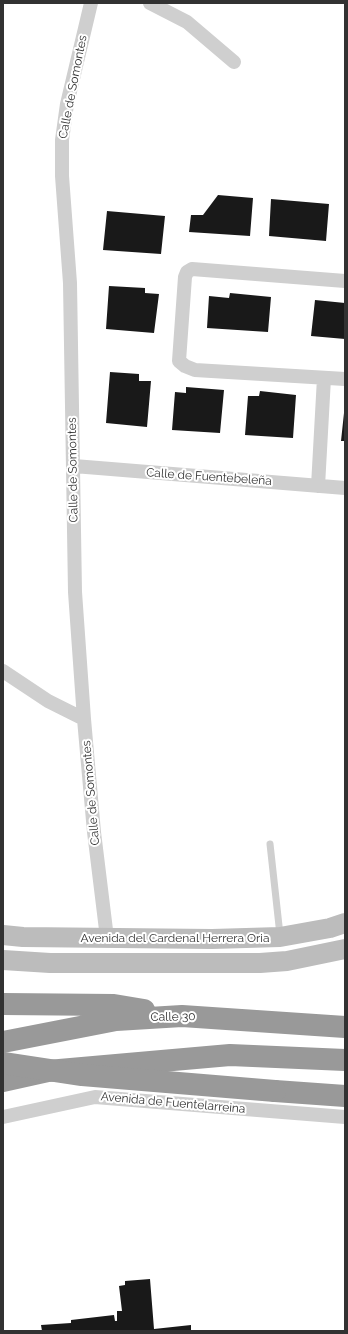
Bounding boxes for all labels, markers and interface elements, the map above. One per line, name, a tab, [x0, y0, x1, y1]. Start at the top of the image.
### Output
street label: Calle de Somontes	[56, 34, 90, 140]
street label: Calle de Somontes	[65, 417, 81, 523]
street label: Calle de Fuentebeleña	[146, 465, 272, 489]
street label: Calle de Somontes	[79, 740, 103, 846]
street label: Avenida del Cardenal Herrera Oria	[81, 931, 269, 945]
street label: Calle 30	[150, 1009, 196, 1025]
street label: Avenida de Fuentelarreina	[100, 1090, 246, 1116]

